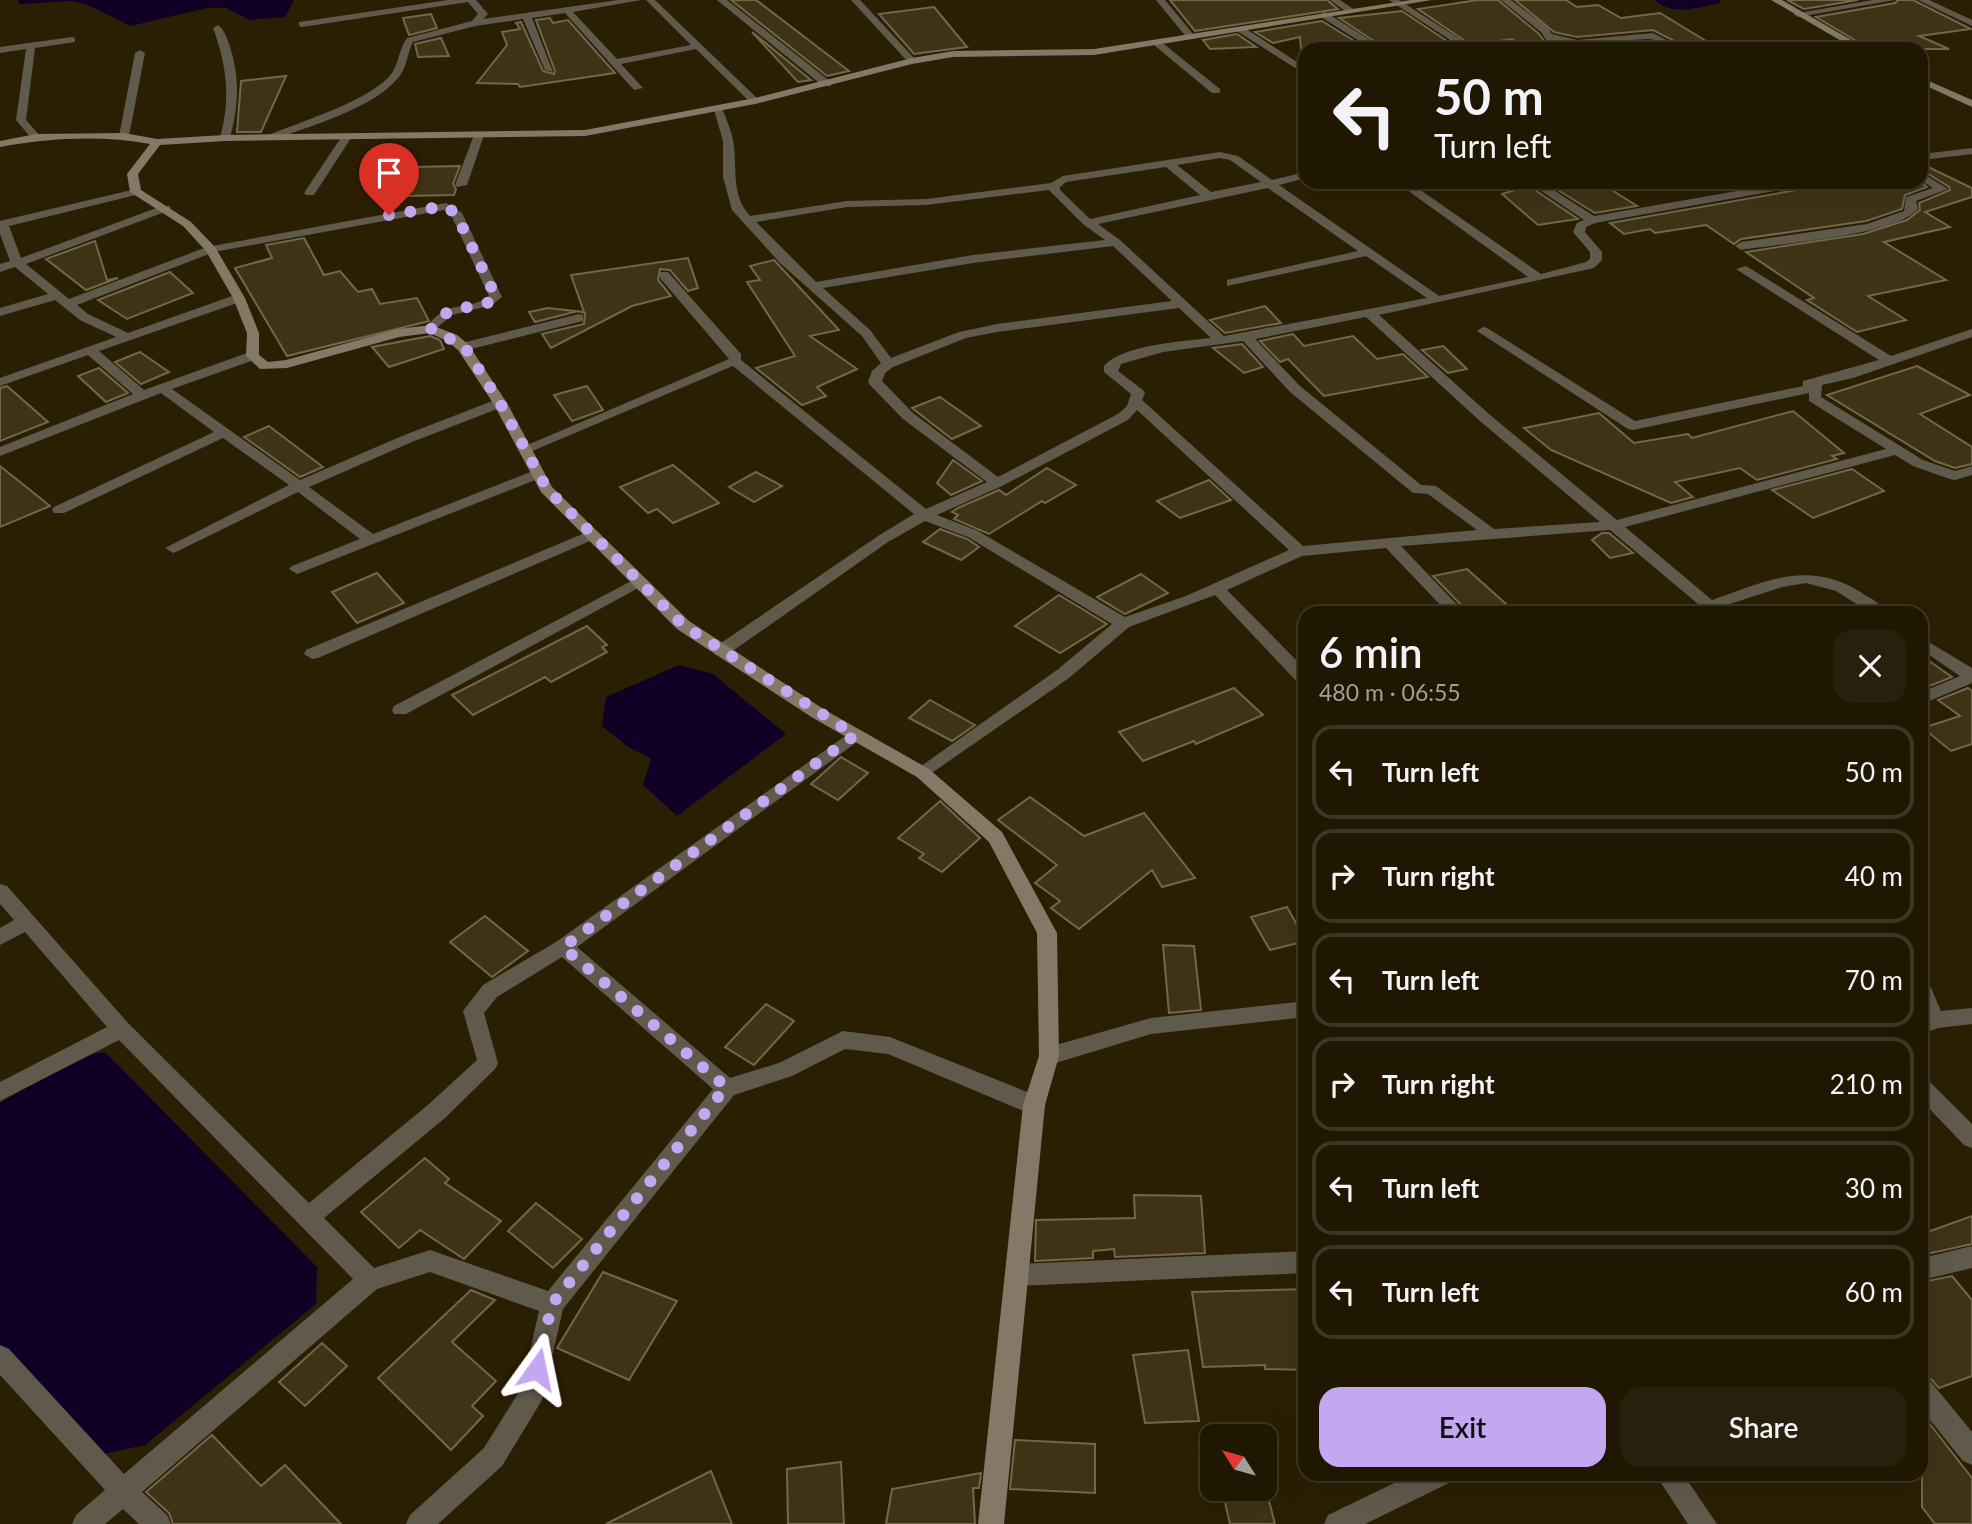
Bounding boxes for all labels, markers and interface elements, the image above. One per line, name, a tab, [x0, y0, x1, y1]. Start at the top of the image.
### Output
text: 50 m	[1434, 67, 1544, 125]
icon: left	[1319, 70, 1410, 161]
text: Turn left	[1434, 126, 1551, 165]
pin	[359, 143, 419, 215]
icon: arrive	[370, 154, 408, 192]
text: 6 min	[1319, 627, 1423, 677]
button: close	[1833, 629, 1907, 703]
text: 480 m · 06:55	[1319, 678, 1461, 706]
icon: left	[1323, 753, 1361, 791]
text: Turn left	[1382, 756, 1479, 788]
text: 50 m	[1845, 756, 1903, 788]
icon: right	[1323, 857, 1361, 895]
text: Turn right	[1382, 860, 1495, 892]
text: 40 m	[1845, 860, 1903, 892]
icon: left	[1323, 961, 1361, 999]
text: Turn left	[1382, 964, 1479, 996]
text: 70 m	[1845, 964, 1903, 996]
icon: right	[1323, 1065, 1361, 1103]
text: Turn right	[1382, 1068, 1495, 1100]
text: 210 m	[1830, 1068, 1903, 1100]
icon: left	[1323, 1169, 1361, 1207]
text: Turn left	[1382, 1172, 1479, 1204]
text: 30 m	[1845, 1172, 1903, 1204]
icon: left	[1323, 1273, 1361, 1311]
text: Turn left	[1382, 1276, 1479, 1308]
text: 60 m	[1845, 1276, 1903, 1308]
position arrow	[500, 1332, 574, 1406]
button: Exit	[1319, 1387, 1606, 1467]
button: Share	[1620, 1387, 1907, 1467]
north arrow	[1200, 1424, 1278, 1502]
map controls	[1200, 1424, 1277, 1501]

